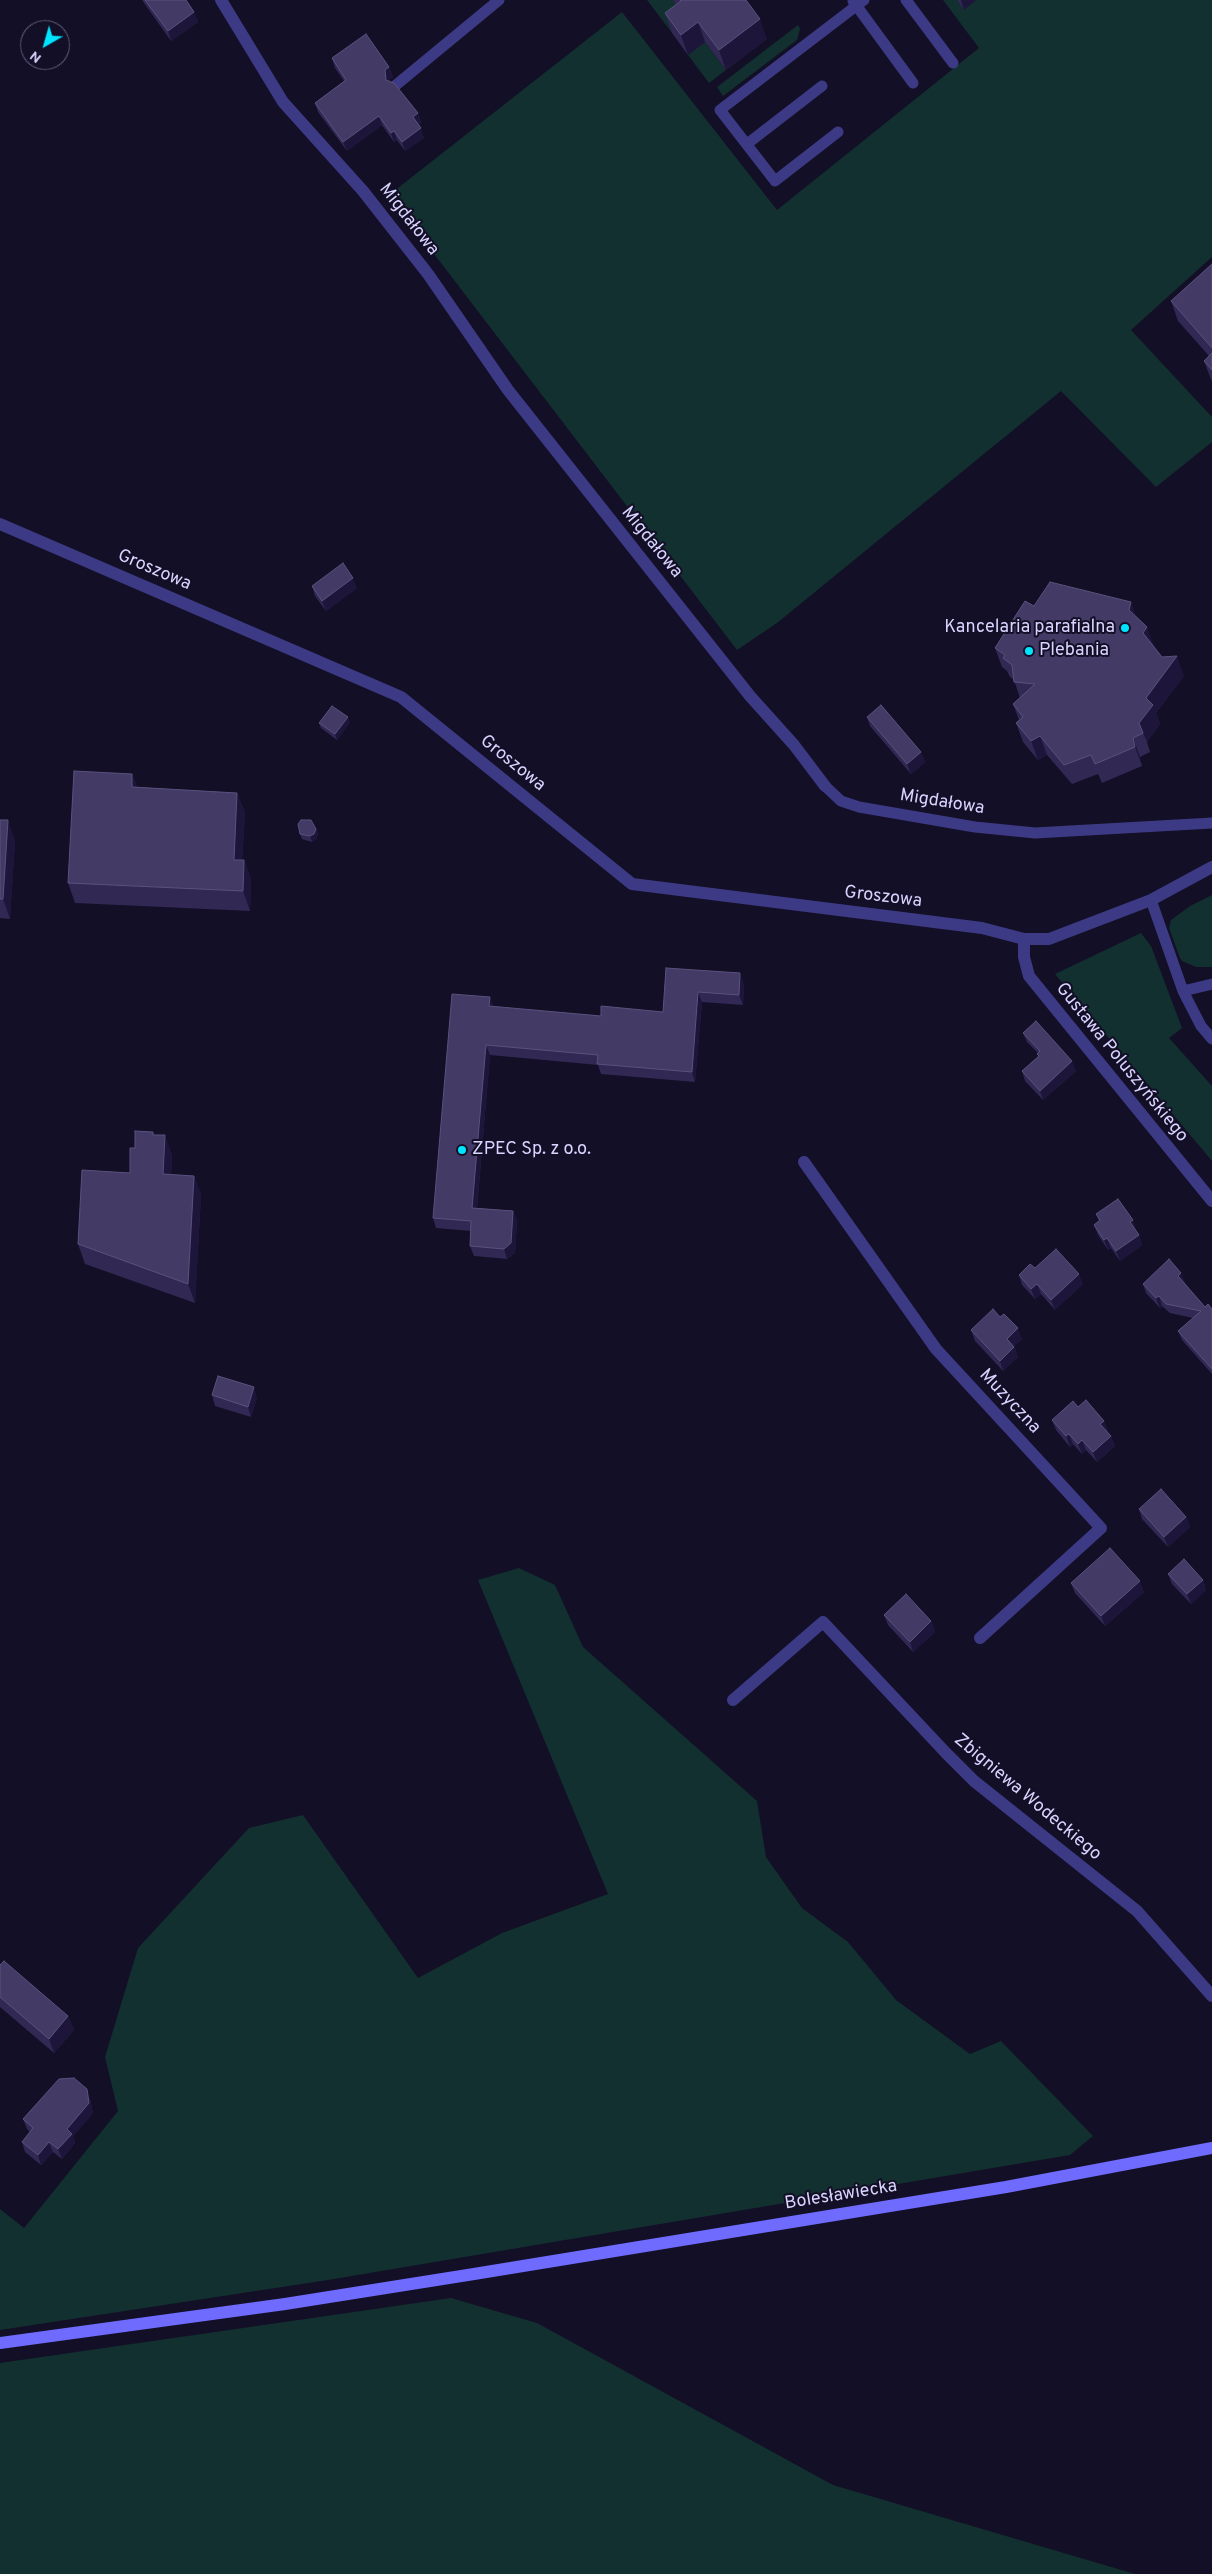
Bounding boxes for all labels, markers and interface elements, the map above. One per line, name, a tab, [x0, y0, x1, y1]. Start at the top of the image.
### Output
north arrow	[20, 20, 70, 70]
text: N	[27, 47, 45, 66]
street label: Migdałowa	[373, 180, 443, 260]
street label: Migdałowa	[616, 503, 686, 583]
street label: Groszowa	[114, 546, 194, 596]
place label: Kancelaria parafialna	[944, 617, 1115, 639]
marker: Kancelaria parafialna	[1119, 622, 1131, 634]
place label: Plebania	[1039, 640, 1109, 662]
marker: Plebania	[1023, 645, 1035, 657]
street label: Groszowa	[475, 731, 549, 797]
street label: Migdałowa	[898, 786, 986, 820]
street label: Groszowa	[843, 883, 923, 913]
street label: Gustawa Poluszyńskiego	[1050, 979, 1192, 1147]
place label: ZPEC Sp. z o.o.	[472, 1139, 591, 1161]
marker: ZPEC Sp. z o.o.	[456, 1144, 468, 1156]
street label: Muzyczna	[974, 1365, 1044, 1439]
street label: Zbigniewa Wodeckiego	[949, 1730, 1105, 1866]
street label: Bolesławiecka	[783, 2176, 899, 2216]

